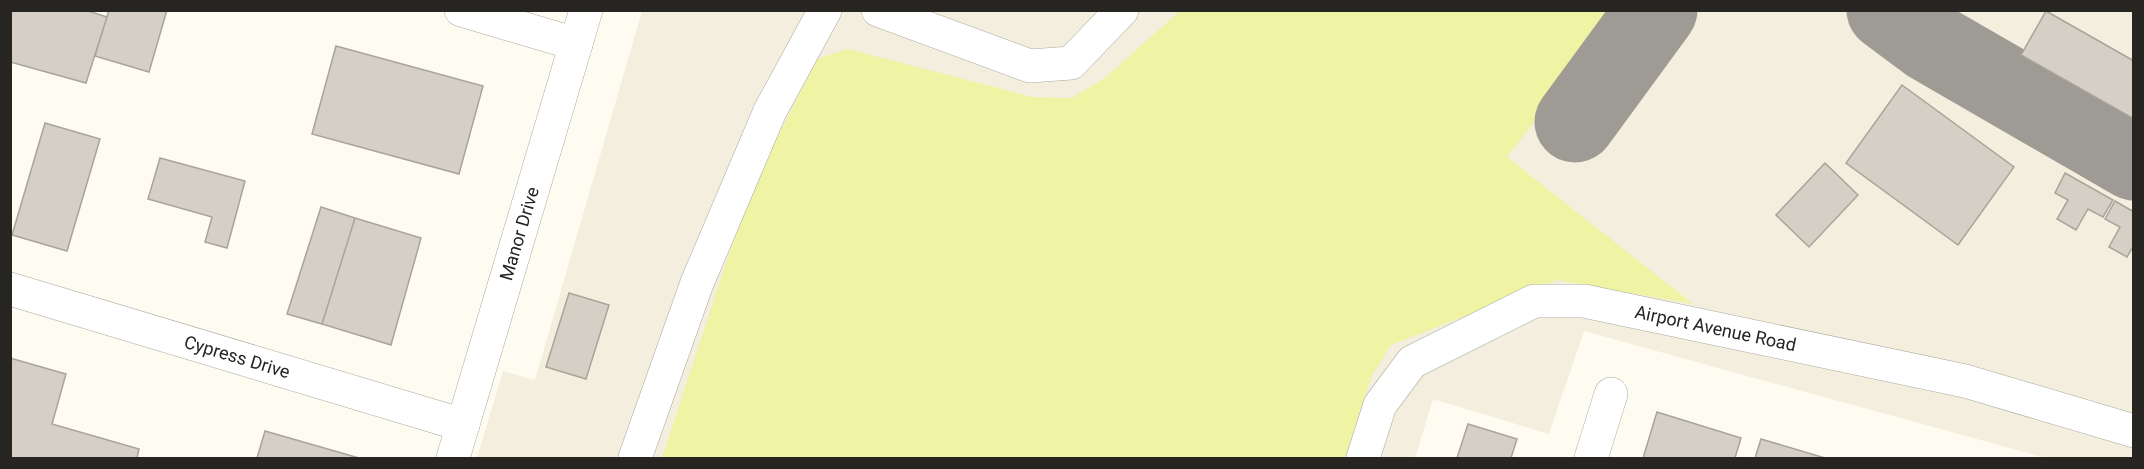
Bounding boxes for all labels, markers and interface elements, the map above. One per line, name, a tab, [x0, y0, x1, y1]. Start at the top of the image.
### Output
street label: Manor Drive	[495, 184, 543, 283]
street label: Airport Avenue Road	[1633, 301, 1798, 355]
street label: Cypress Drive	[182, 331, 293, 382]

